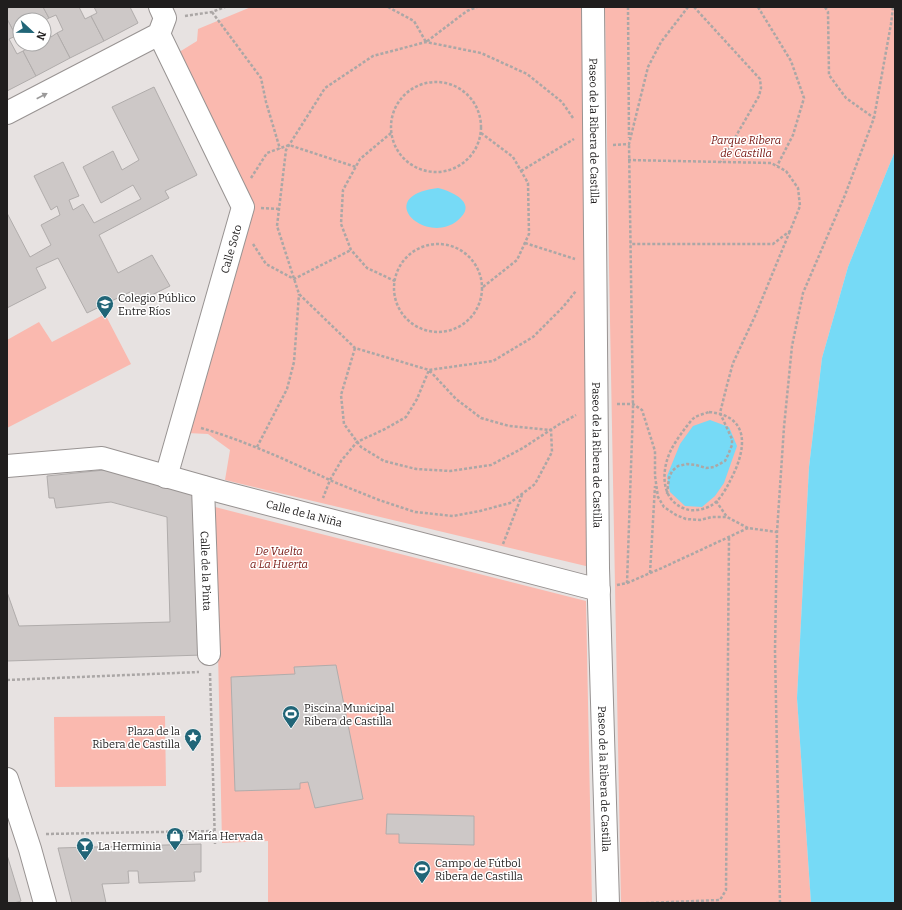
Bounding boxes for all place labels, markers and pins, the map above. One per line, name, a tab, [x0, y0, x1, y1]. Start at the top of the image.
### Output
place label: Colegio Público Entre Ríos	[118, 292, 196, 318]
school or university icon: Colegio Público Entre Ríos	[95, 294, 115, 319]
place label: Piscina Municipal Ribera de Castilla	[304, 702, 394, 728]
sports icon: Piscina Municipal Ribera de Castilla	[281, 704, 301, 729]
place label: Plaza de la Ribera de Castilla	[92, 725, 180, 751]
place icon: Plaza de la Ribera de Castilla	[183, 727, 203, 752]
shop icon: María Hervada	[165, 826, 185, 851]
place label: María Hervada	[188, 830, 263, 843]
bar icon: La Herminia	[75, 836, 95, 861]
place label: La Herminia	[98, 840, 161, 853]
place label: Campo de Fútbol Ribera de Castilla	[435, 857, 523, 883]
sports icon: Campo de Fútbol Ribera de Castilla	[412, 859, 432, 884]

